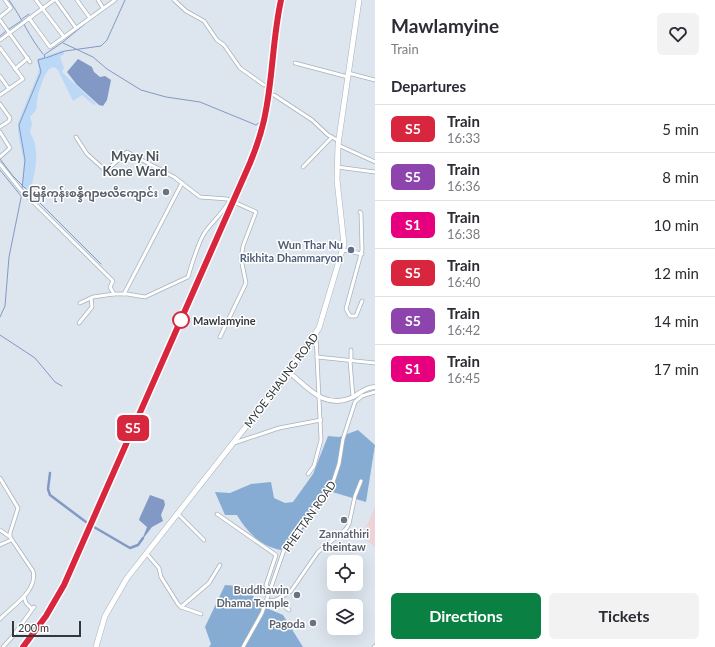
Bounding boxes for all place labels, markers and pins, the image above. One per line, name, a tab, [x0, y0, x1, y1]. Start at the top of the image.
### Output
place label: မြေနီကုန်းစန္နီဂျာဗလီကျောင်း	[22, 186, 158, 203]
marker: မြေနီကုန်းစန္နီဂျာဗလီကျောင်း	[161, 187, 171, 197]
place label: Wun Thar Nu Rikhita Dhammaryon	[240, 238, 343, 264]
marker: Wun Thar Nu Rikhita Dhammaryon	[346, 245, 356, 255]
marker: Mawlamyine	[172, 311, 190, 329]
place label: Mawlamyine	[193, 314, 256, 327]
marker: Zannathiri theintaw	[339, 515, 349, 525]
place label: Zannathiri theintaw	[319, 527, 369, 553]
place label: Buddhawin Dhama Temple	[217, 583, 289, 609]
marker: Buddhawin Dhama Temple	[292, 590, 302, 600]
place label: Pagoda	[269, 617, 305, 630]
marker: Pagoda	[308, 618, 318, 628]

